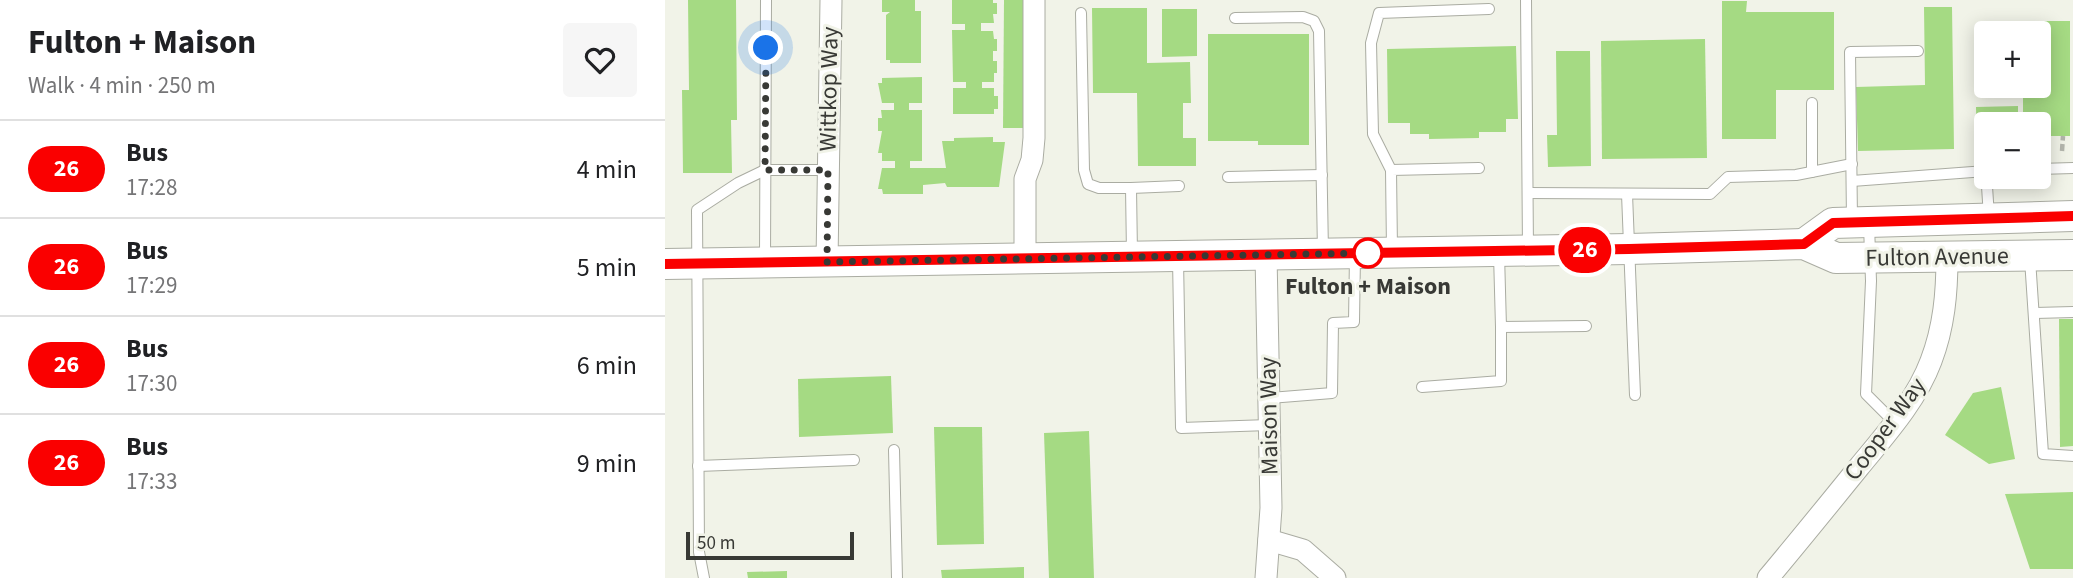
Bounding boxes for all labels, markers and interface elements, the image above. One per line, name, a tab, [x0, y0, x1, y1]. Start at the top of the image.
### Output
text: Fulton + Maison	[28, 19, 256, 66]
map controls	[1974, 21, 2051, 189]
button: +	[1974, 21, 2051, 98]
button: heart	[563, 23, 637, 97]
street label: Wittkop Way	[810, 26, 848, 152]
your location	[748, 30, 783, 65]
text: Walk · 4 min · 250 m	[28, 69, 216, 102]
button: −	[1974, 112, 2051, 189]
text: Bus	[126, 134, 168, 171]
text: 26	[54, 151, 79, 186]
text: 4 min	[577, 151, 637, 188]
text: 17:28	[126, 171, 177, 204]
line badge: 26	[1553, 227, 1616, 273]
text: Bus	[126, 232, 168, 269]
text: 26	[1572, 232, 1598, 267]
marker: Fulton + Maison	[1353, 238, 1383, 268]
street label: Fulton Avenue	[1865, 238, 2009, 276]
text: 26	[54, 249, 79, 284]
text: 5 min	[577, 249, 637, 286]
text: 17:29	[126, 269, 177, 302]
place label: Fulton + Maison	[1285, 269, 1451, 304]
text: Bus	[126, 330, 168, 367]
text: 26	[54, 347, 79, 382]
text: 6 min	[577, 347, 637, 384]
street label: Maison Way	[1250, 357, 1288, 475]
text: 17:30	[126, 367, 177, 400]
street label: Cooper Way	[1836, 370, 1934, 488]
text: Bus	[126, 428, 168, 465]
text: 26	[54, 445, 79, 480]
text: 9 min	[577, 445, 637, 482]
text: 17:33	[126, 465, 177, 498]
scale bar	[686, 529, 854, 561]
text: 50 m	[697, 530, 735, 557]

